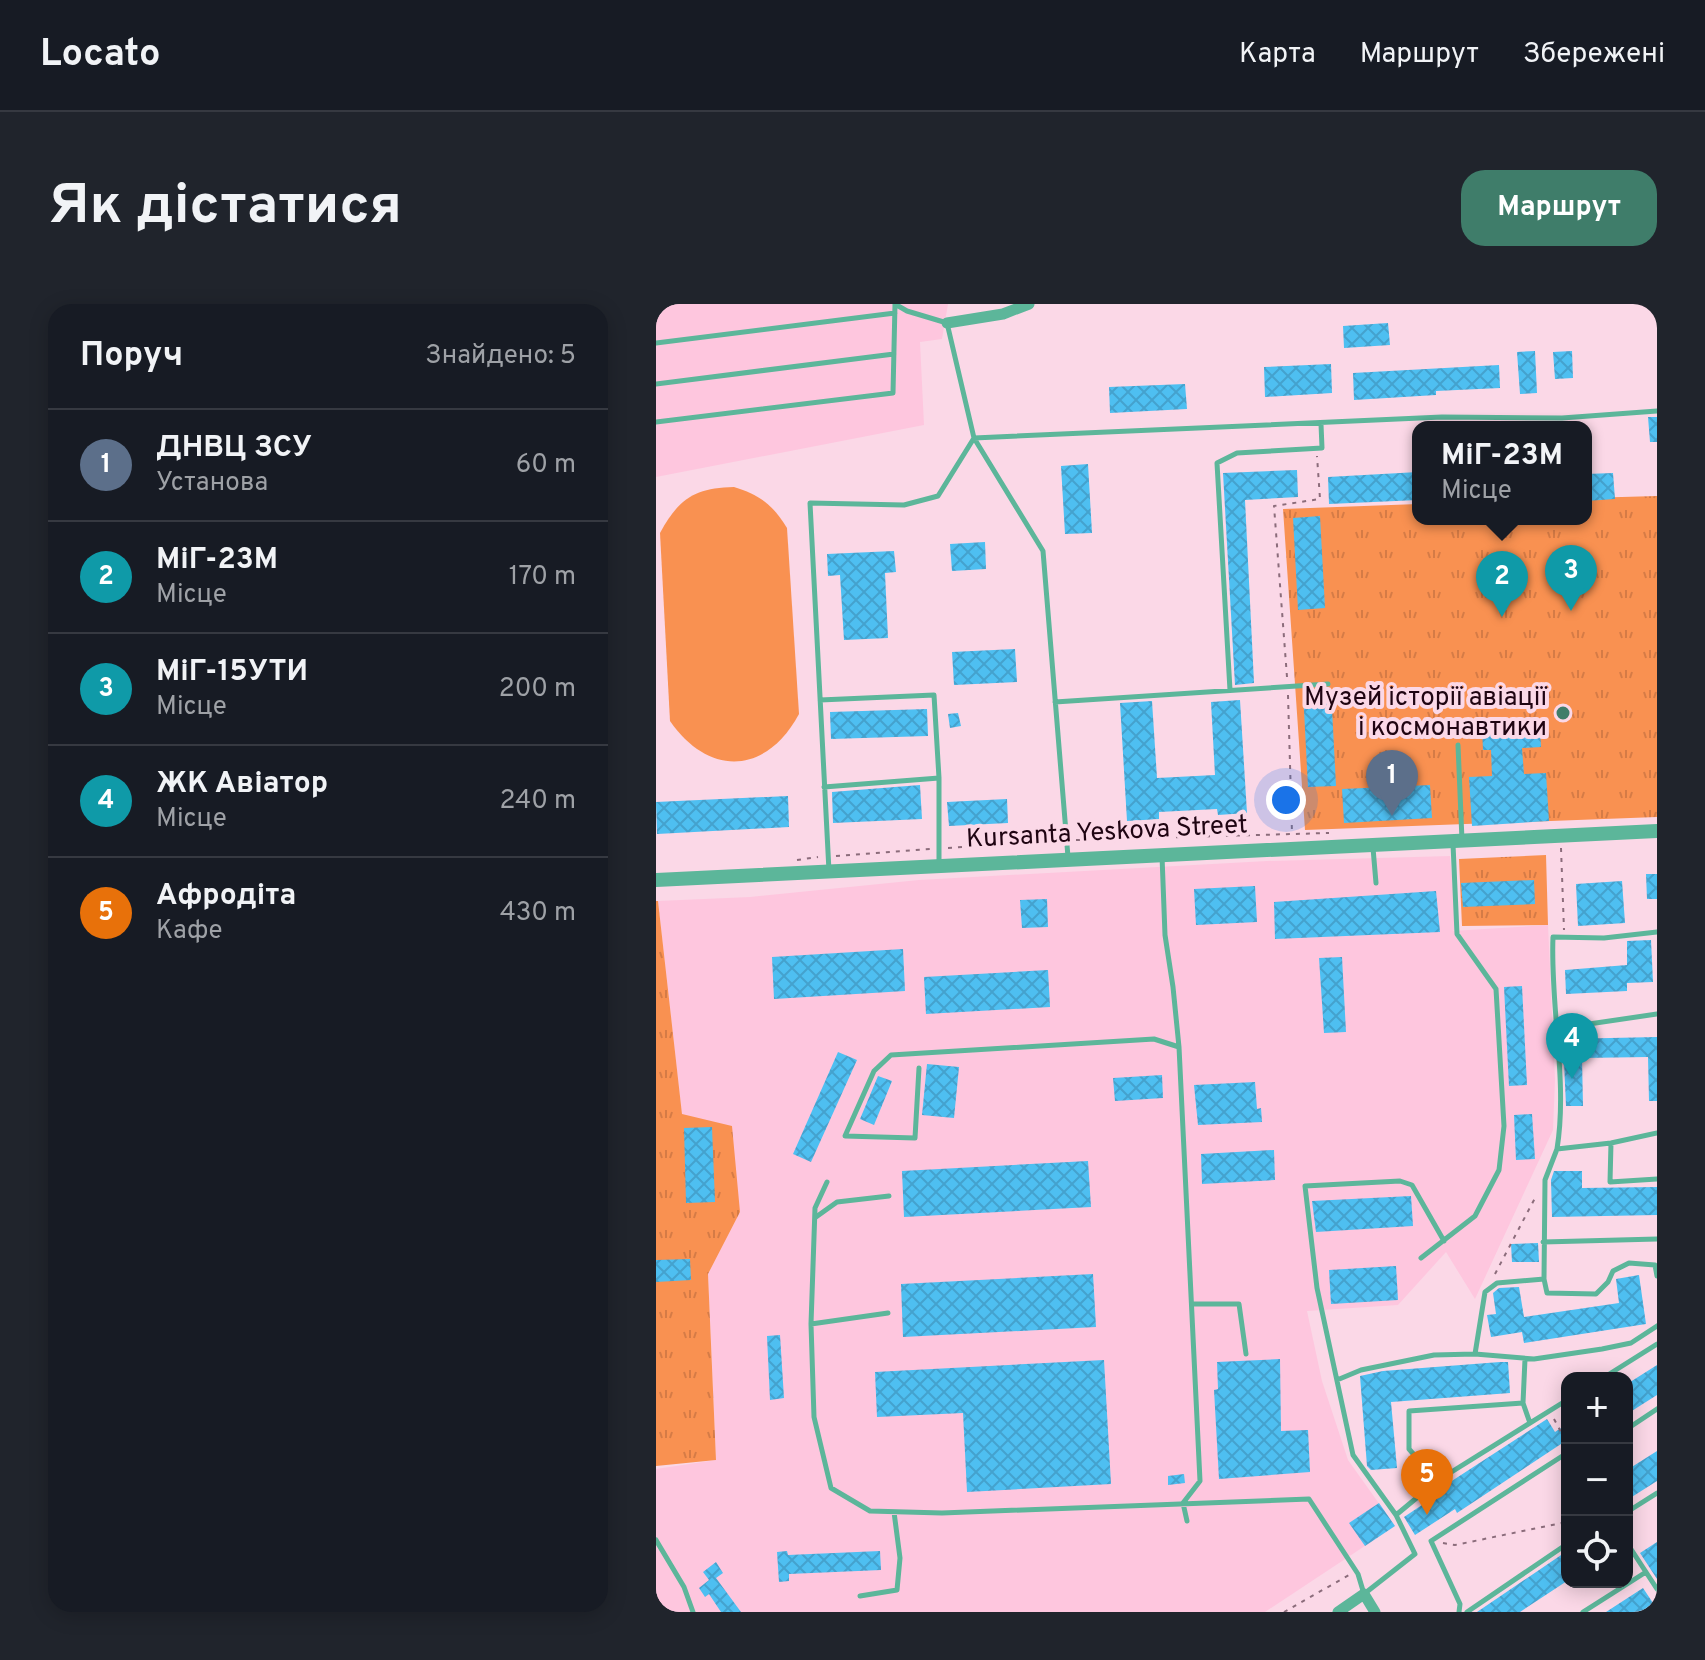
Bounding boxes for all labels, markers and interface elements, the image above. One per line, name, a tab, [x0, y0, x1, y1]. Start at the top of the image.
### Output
text: Locato	[40, 31, 160, 80]
text: Карта	[1239, 37, 1316, 73]
text: Маршрут	[1360, 37, 1479, 73]
text: Збережені	[1523, 37, 1665, 73]
button: Маршрут	[1461, 170, 1657, 246]
text: Як дістатися	[48, 173, 402, 243]
text: Поруч	[80, 335, 183, 378]
text: Знайдено: 5	[425, 340, 576, 373]
popup	[1412, 421, 1592, 525]
text: ДНВЦ ЗСУ	[156, 430, 312, 467]
text: МіГ-23М	[1441, 438, 1563, 475]
text: 1	[101, 449, 111, 482]
text: 60 m	[516, 449, 576, 482]
text: Установа	[156, 467, 268, 500]
text: Місце	[1441, 475, 1512, 508]
text: МіГ-23М	[156, 542, 278, 579]
pin: 3	[1545, 545, 1597, 611]
pin: 2	[1476, 551, 1528, 617]
text: 2	[98, 561, 114, 594]
text: 170 m	[509, 561, 576, 594]
text: Місце	[156, 579, 227, 612]
text: МіГ-15УТИ	[156, 654, 308, 691]
text: 3	[98, 673, 114, 706]
text: 200 m	[499, 673, 576, 706]
place label: Музей історії авіації і космонавтики	[1304, 682, 1547, 745]
text: Місце	[156, 691, 227, 724]
marker: Музей історії авіації і космонавтики	[1554, 704, 1572, 722]
pin: 1	[1366, 750, 1418, 816]
text: ЖК Авіатор	[156, 766, 328, 803]
your location	[1266, 780, 1306, 820]
text: 4	[98, 785, 114, 818]
text: 240 m	[499, 785, 576, 818]
text: Місце	[156, 803, 227, 836]
street label: Kursanta Yeskova Street	[965, 809, 1249, 857]
text: Афродіта	[156, 878, 296, 915]
text: 5	[98, 897, 114, 930]
text: 430 m	[500, 897, 576, 930]
text: Кафе	[156, 915, 223, 948]
pin: 4	[1546, 1013, 1598, 1079]
map controls	[1561, 1372, 1633, 1588]
button: +	[1561, 1372, 1633, 1444]
button: −	[1561, 1444, 1633, 1516]
pin: 5	[1401, 1449, 1453, 1515]
button: locate	[1561, 1516, 1633, 1588]

